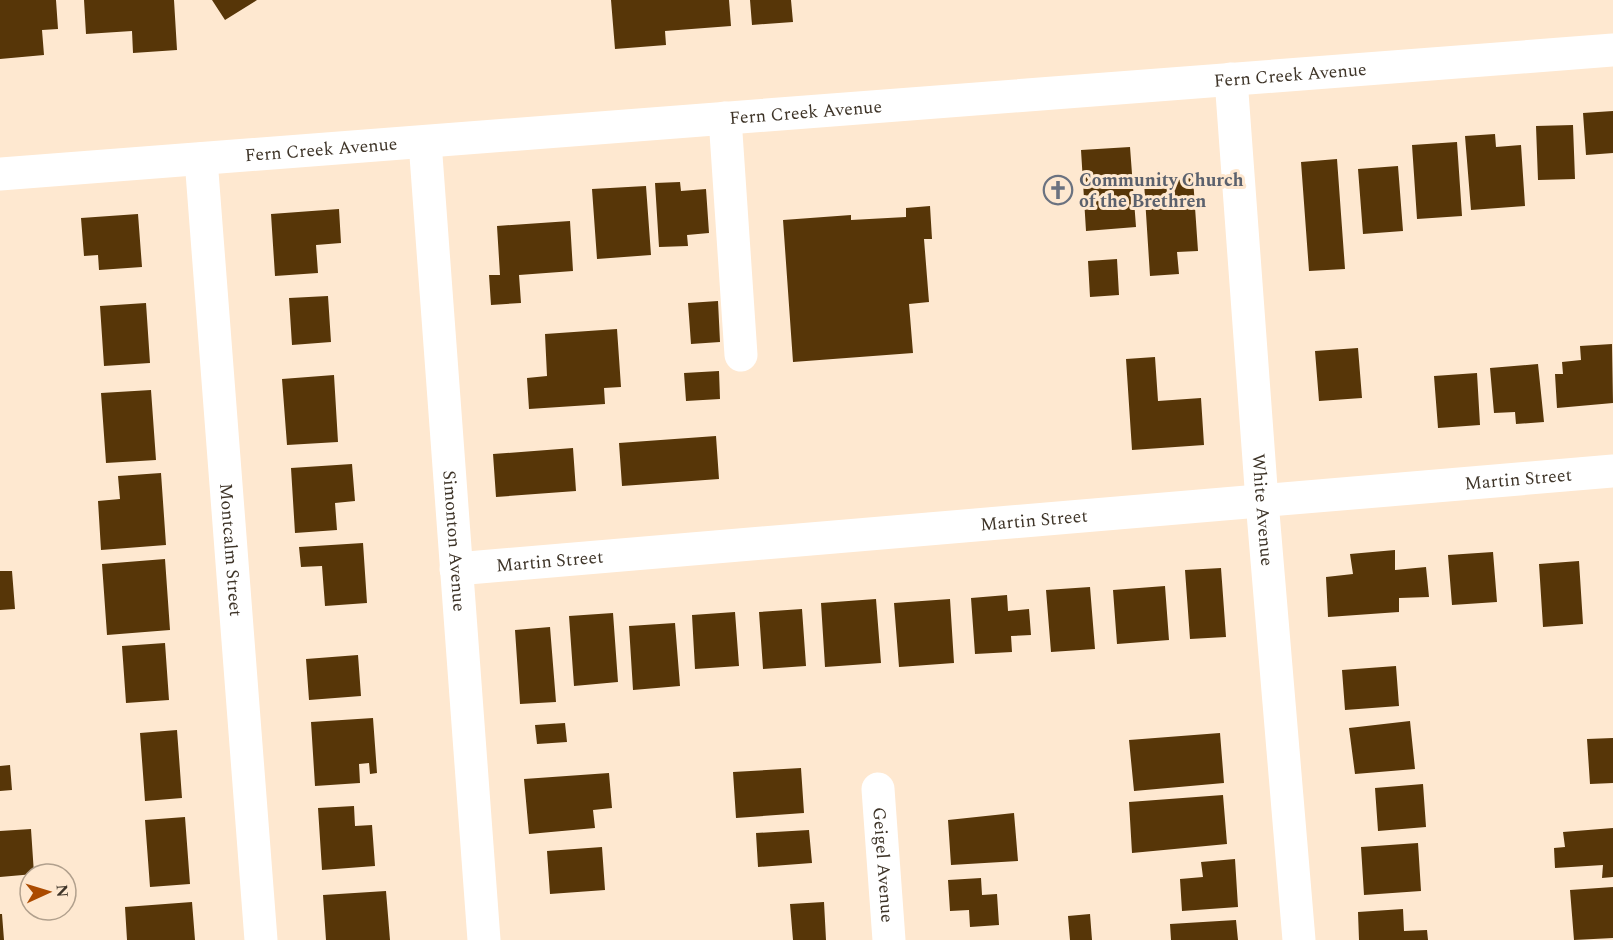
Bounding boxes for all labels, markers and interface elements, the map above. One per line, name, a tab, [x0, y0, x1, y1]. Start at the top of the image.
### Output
street label: Fern Creek Avenue	[1213, 55, 1368, 94]
street label: Fern Creek Avenue	[728, 93, 883, 131]
street label: Fern Creek Avenue	[244, 130, 398, 169]
place label: Community Church of the Brethren	[1079, 167, 1244, 215]
church icon: Community Church of the Brethren	[1042, 174, 1074, 206]
street label: White Avenue	[1245, 453, 1281, 567]
street label: Martin Street	[1463, 461, 1573, 497]
street label: Simonton Avenue	[436, 469, 473, 612]
street label: Montcalm Street	[212, 482, 250, 618]
street label: Martin Street	[979, 502, 1089, 538]
street label: Martin Street	[495, 543, 604, 579]
street label: Geigel Avenue	[866, 806, 901, 924]
north arrow	[18, 862, 78, 922]
text: N	[50, 884, 74, 898]

